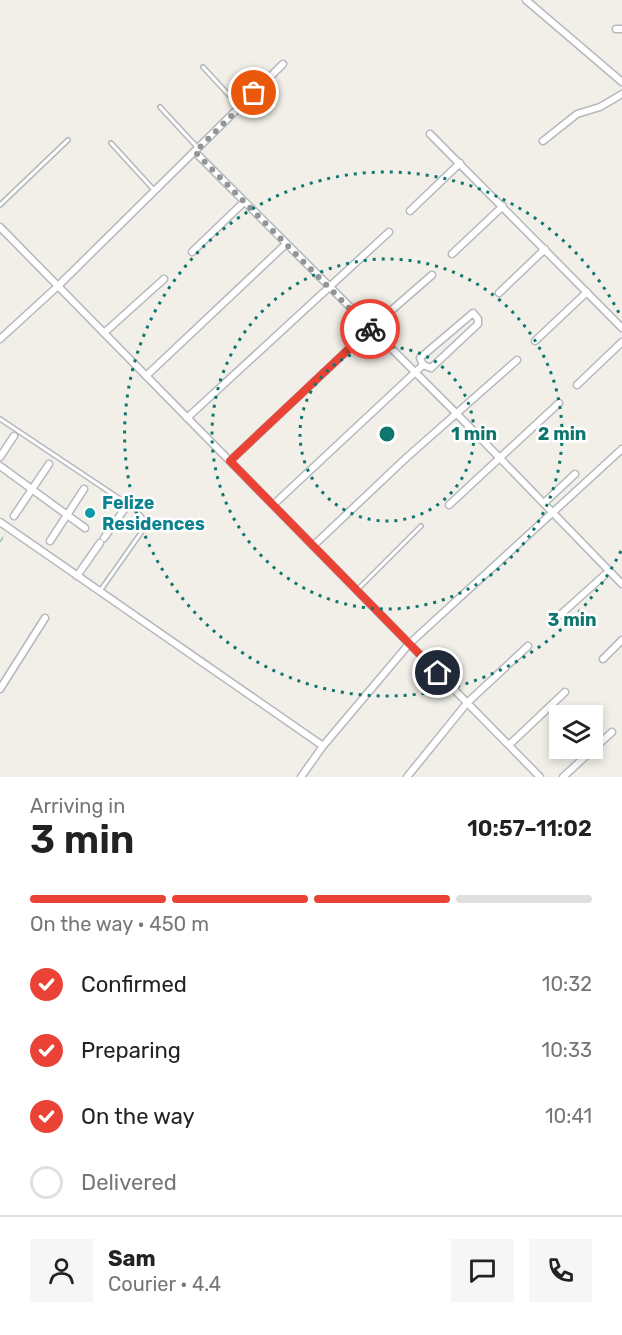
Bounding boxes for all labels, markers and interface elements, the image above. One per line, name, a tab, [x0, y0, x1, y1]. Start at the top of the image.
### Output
pin	[228, 67, 279, 118]
icon: bag	[237, 76, 270, 109]
courier	[340, 299, 400, 359]
icon: bike	[354, 313, 387, 346]
text: 1 min	[451, 423, 497, 445]
text: 2 min	[538, 423, 586, 445]
centre of rings	[377, 424, 397, 444]
place label: Felize Residences	[102, 492, 205, 535]
marker: Felize Residences	[83, 506, 97, 520]
text: 3 min	[548, 609, 596, 631]
pin	[412, 647, 463, 698]
icon: home	[421, 656, 454, 689]
map controls	[549, 705, 603, 759]
button: layers	[549, 705, 603, 759]
text: Arriving in	[30, 794, 125, 818]
text: 10:57–11:02	[467, 815, 592, 842]
text: 3 min	[30, 817, 135, 863]
text: On the way · 450 m	[30, 912, 209, 936]
icon: check	[30, 968, 63, 1001]
text: Confirmed	[81, 971, 187, 998]
text: 10:32	[542, 972, 592, 996]
icon: check	[30, 1034, 63, 1067]
text: Preparing	[81, 1037, 181, 1064]
text: 10:33	[542, 1038, 592, 1062]
icon: check	[30, 1100, 63, 1133]
text: On the way	[81, 1103, 195, 1130]
text: 10:41	[545, 1104, 592, 1128]
text: Delivered	[81, 1169, 177, 1196]
button: person	[30, 1239, 93, 1302]
button: chat	[451, 1239, 514, 1302]
button: phone	[529, 1239, 592, 1302]
text: Sam	[108, 1245, 156, 1272]
text: Courier · 4.4	[108, 1272, 221, 1296]

